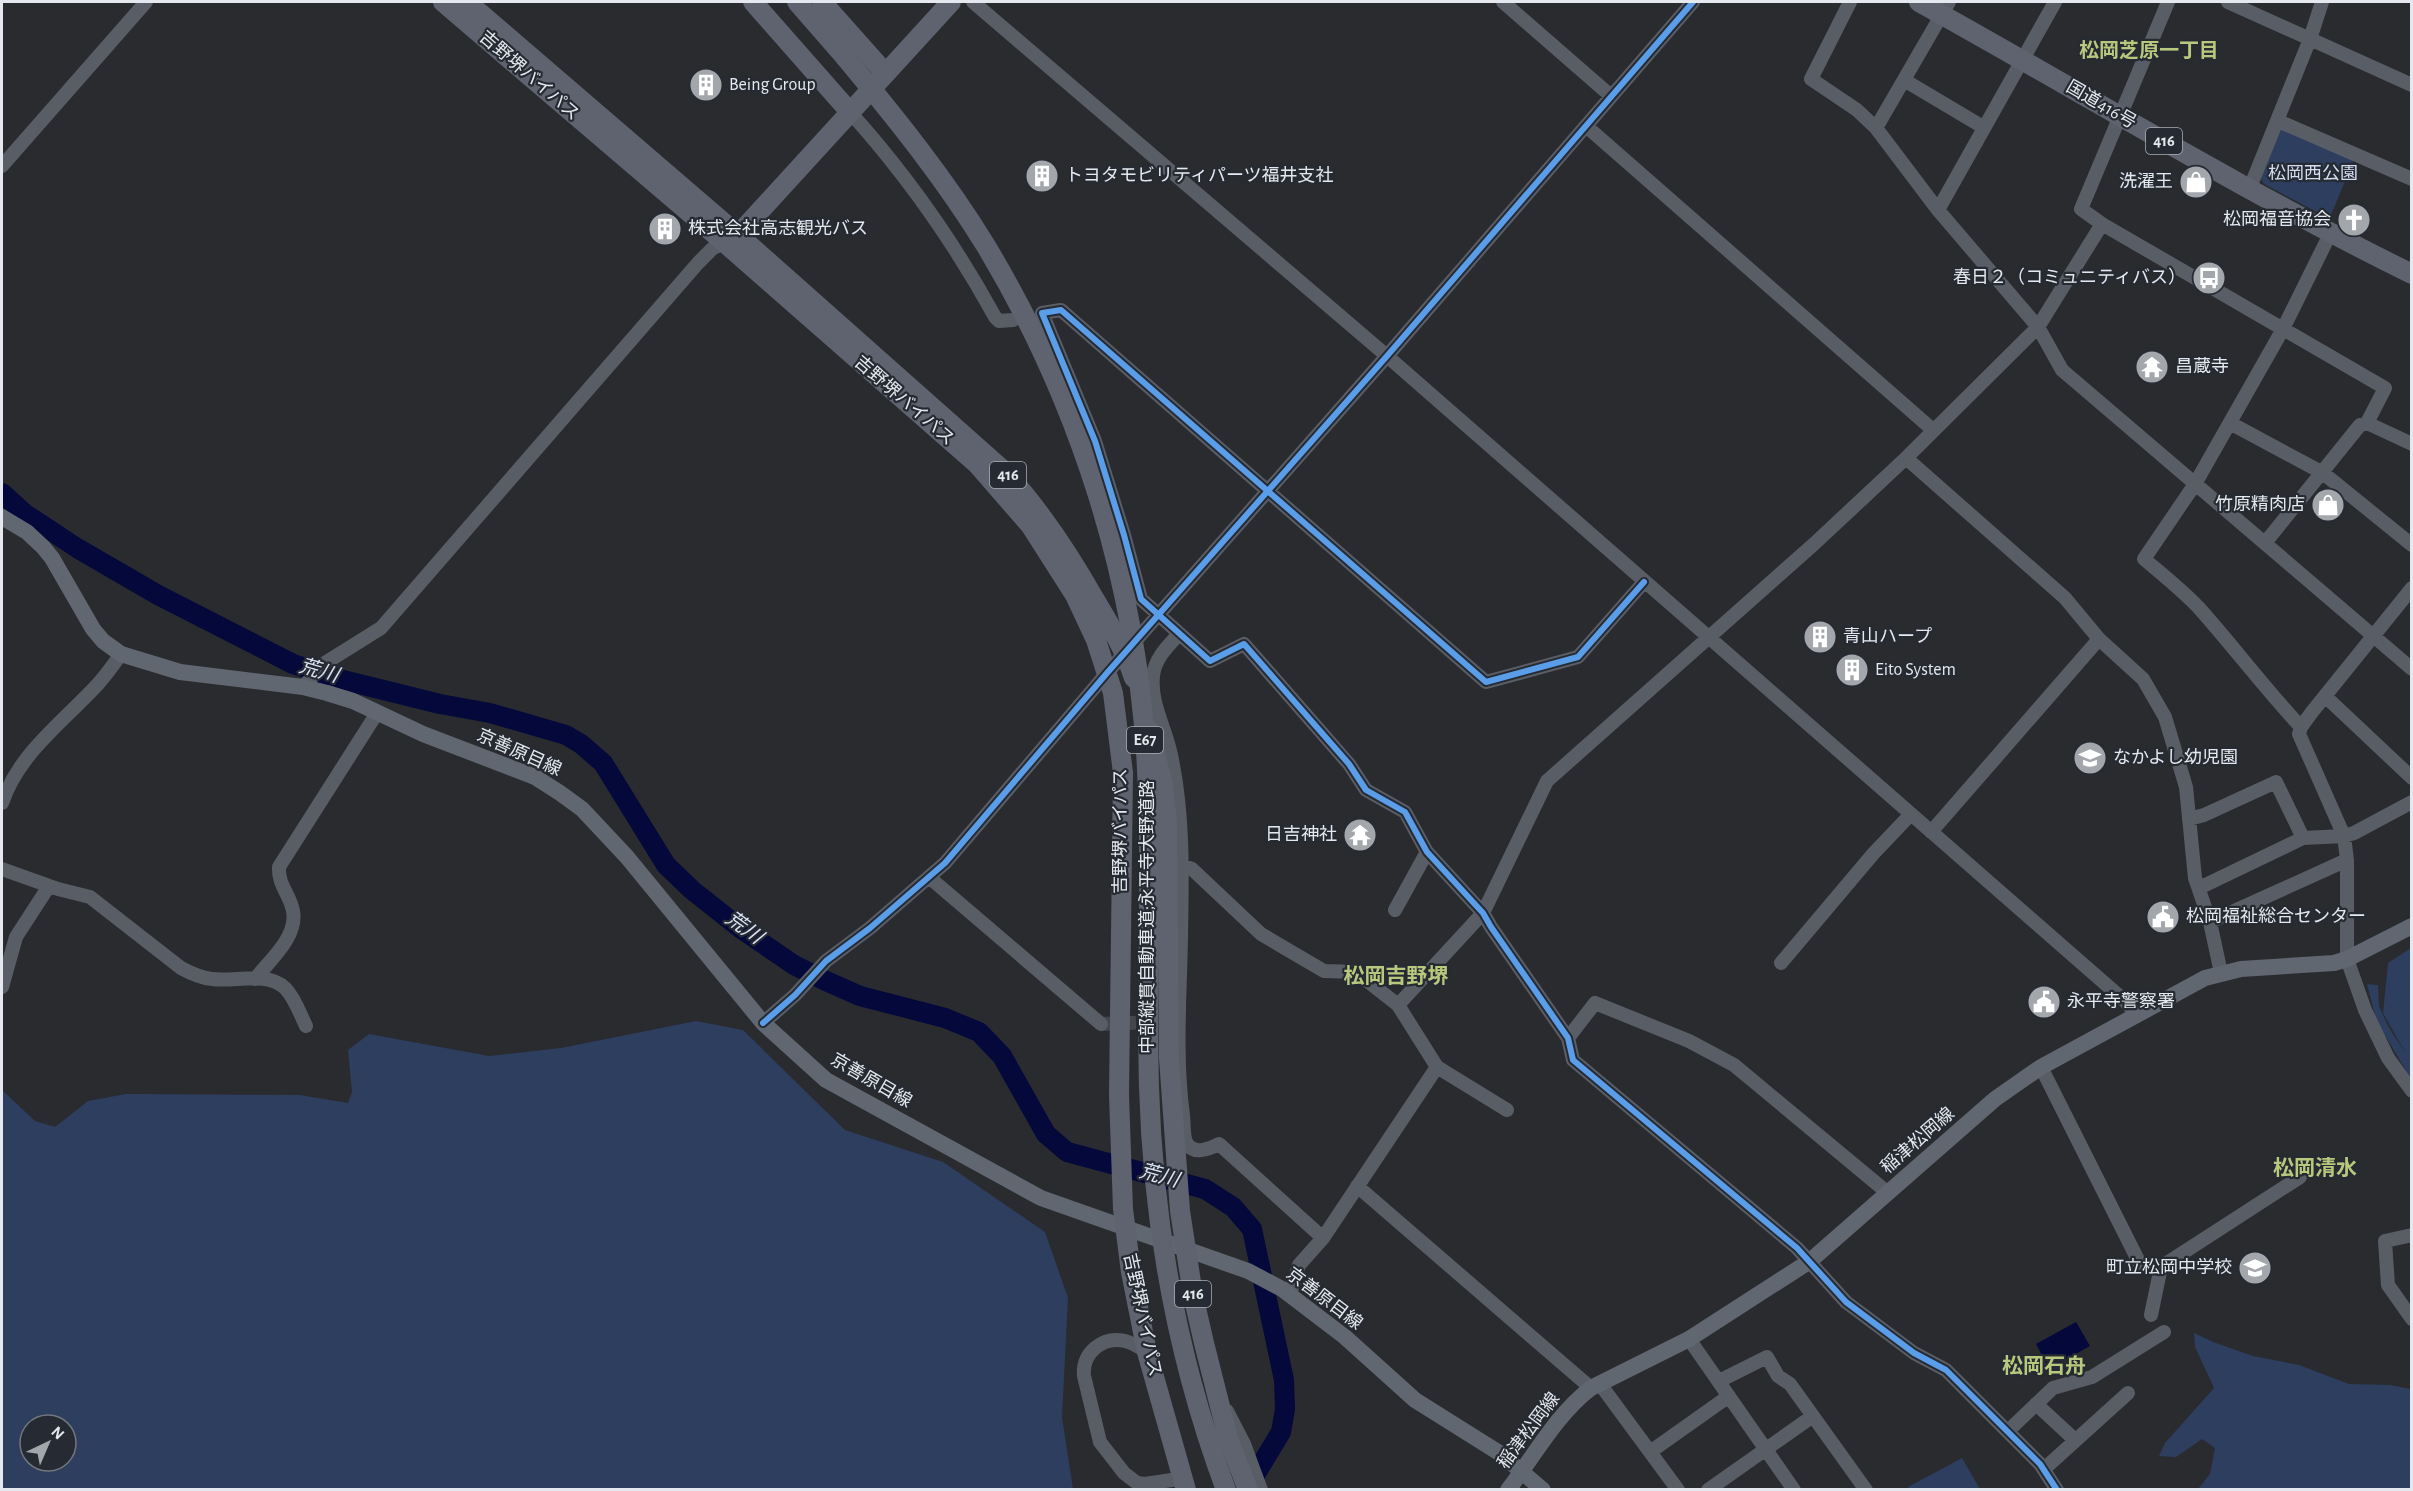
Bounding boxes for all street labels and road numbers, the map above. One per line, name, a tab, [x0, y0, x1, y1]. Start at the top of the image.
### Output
street label: 吉野堺バイパス	[476, 27, 583, 124]
street label: 国道416号	[2063, 76, 2140, 132]
road number: 416	[2146, 128, 2182, 154]
street label: 吉野堺バイパス	[851, 352, 958, 449]
road number: 416	[990, 462, 1026, 488]
street label: 京善原目線	[474, 725, 565, 780]
road number: E67	[1127, 727, 1163, 753]
street label: 吉野堺バイパス	[1111, 768, 1130, 894]
street label: 中部縦貫自動車道;永平寺大野道路	[1137, 780, 1157, 1054]
street label: 京善原目線	[828, 1049, 915, 1111]
street label: 稲津松岡線	[1877, 1103, 1958, 1177]
street label: 吉野堺バイパス	[1120, 1251, 1165, 1378]
street label: 京善原目線	[1283, 1263, 1367, 1333]
road number: 416	[1175, 1281, 1211, 1307]
street label: 稲津松岡線	[1493, 1388, 1563, 1472]

